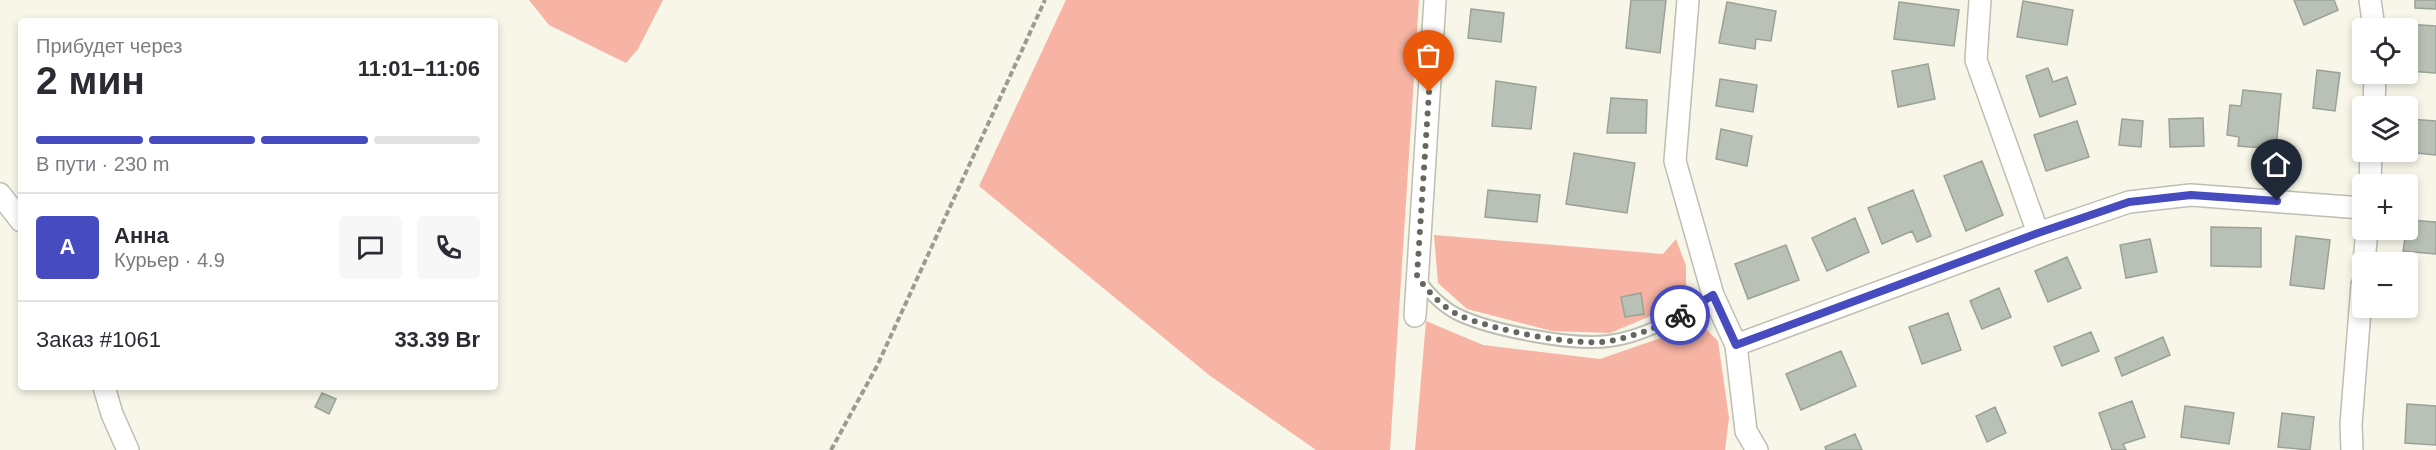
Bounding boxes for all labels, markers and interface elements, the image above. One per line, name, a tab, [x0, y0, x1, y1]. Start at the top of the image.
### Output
map controls	[2352, 18, 2418, 318]
button: locate	[2352, 18, 2418, 84]
pin	[1403, 30, 1454, 92]
text: Прибудет через	[36, 35, 182, 57]
icon: bag	[1412, 39, 1445, 72]
text: 11:01–11:06	[358, 56, 480, 81]
text: 2 мин	[36, 59, 145, 102]
button: layers	[2352, 96, 2418, 162]
pin	[2251, 139, 2302, 201]
icon: home	[2260, 148, 2293, 181]
text: В пути · 230 m	[36, 153, 169, 175]
button: +	[2352, 174, 2418, 240]
button: chat	[339, 216, 402, 279]
button: phone	[417, 216, 480, 279]
text: Анна	[114, 223, 169, 248]
text: А	[60, 234, 75, 259]
text: Курьер · 4.9	[114, 249, 225, 271]
button: −	[2352, 252, 2418, 318]
courier	[1650, 285, 1710, 345]
icon: bike	[1664, 299, 1697, 332]
text: Заказ #1061	[36, 327, 161, 352]
text: 33.39 Br	[394, 327, 480, 352]

